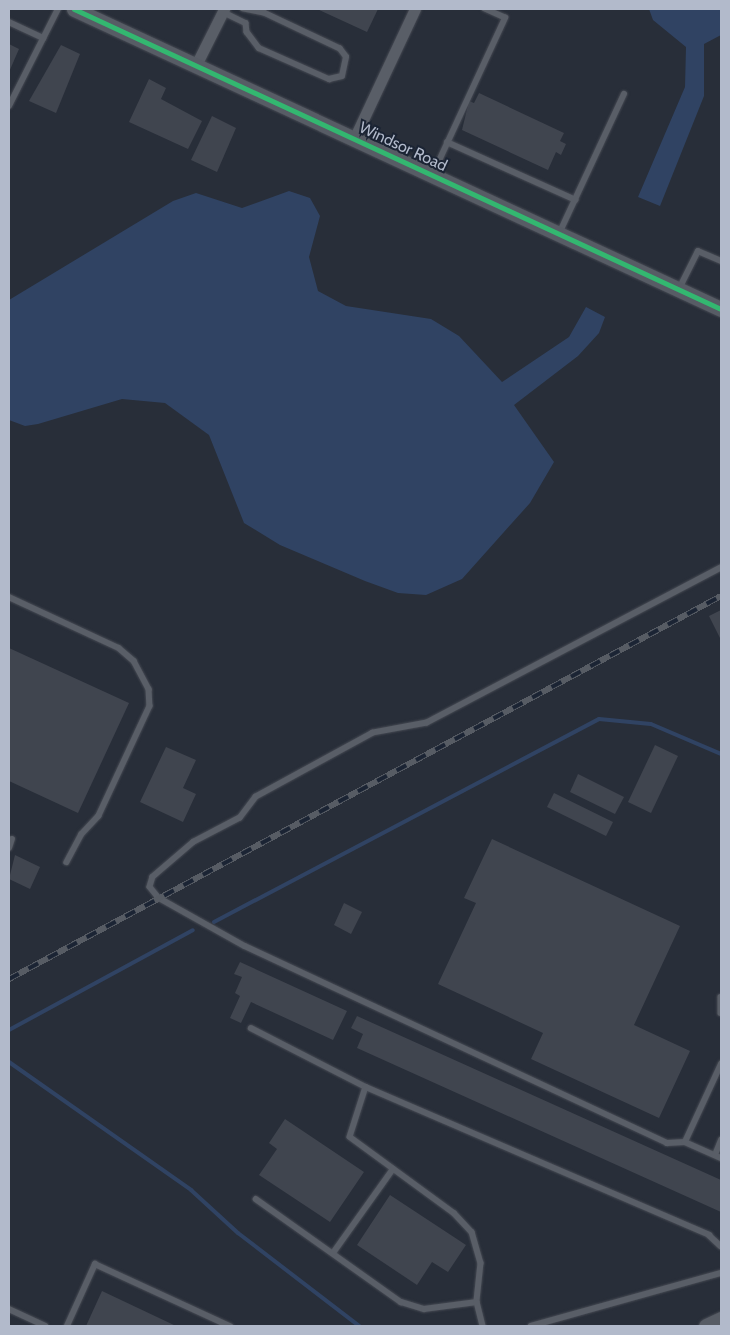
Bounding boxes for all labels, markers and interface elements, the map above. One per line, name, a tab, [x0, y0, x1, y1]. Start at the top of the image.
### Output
street label: Windsor Road	[356, 118, 450, 176]

